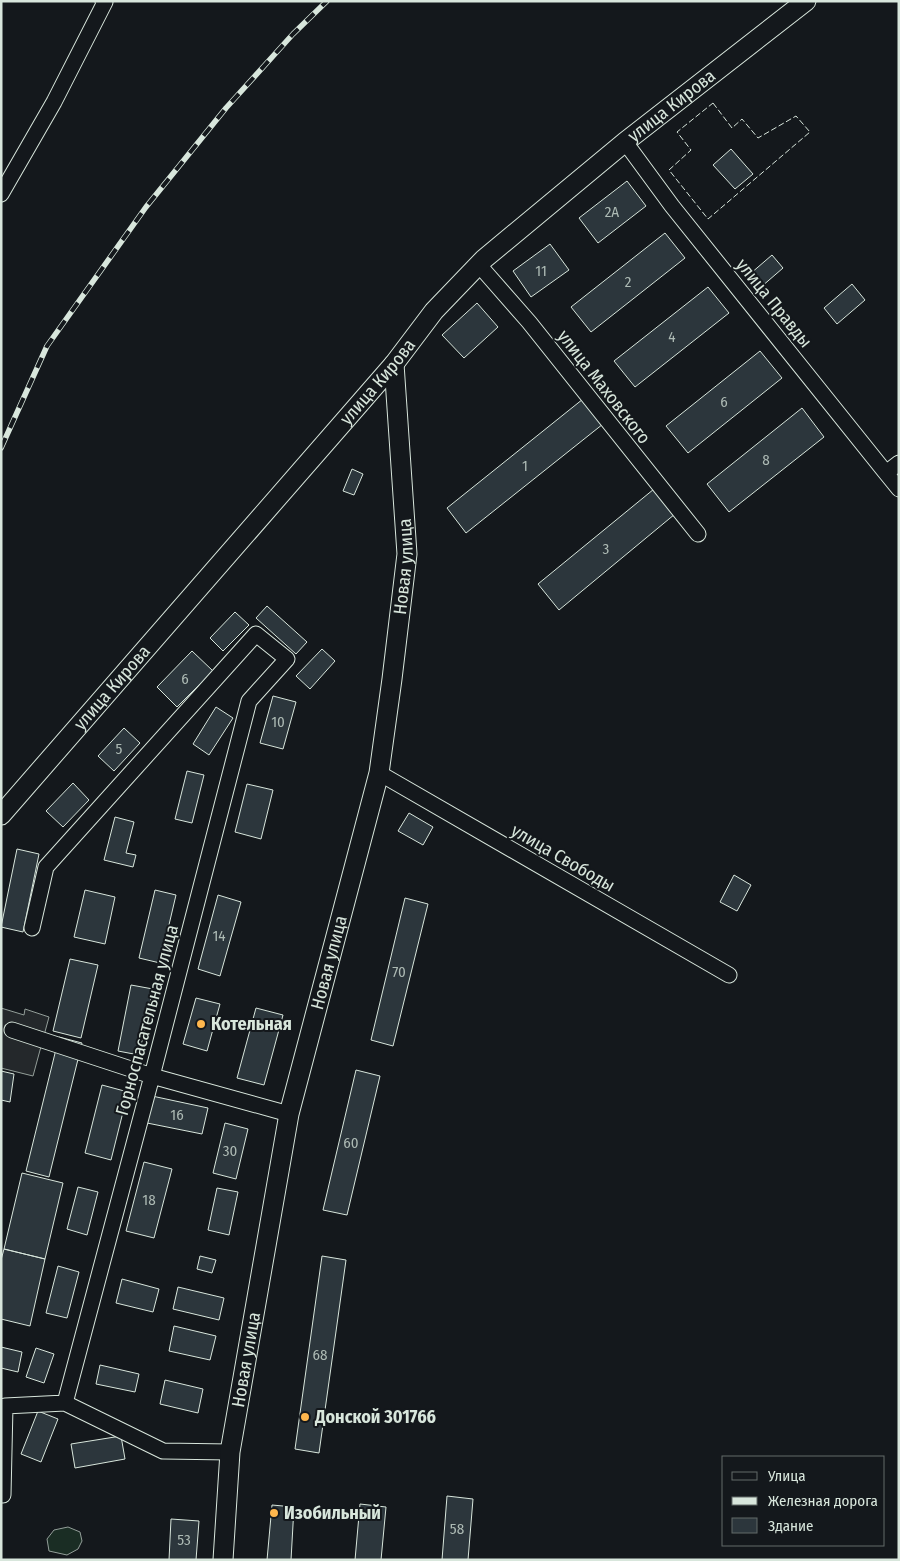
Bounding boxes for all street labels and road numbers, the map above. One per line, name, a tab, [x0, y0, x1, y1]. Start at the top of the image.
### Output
street label: улица Кирова	[623, 65, 720, 147]
street label: улица Правды	[731, 254, 817, 352]
street label: улица Маховского	[553, 326, 655, 448]
street label: улица Кирова	[335, 334, 420, 429]
street label: Новая улица	[389, 518, 418, 616]
street label: улица Кирова	[69, 640, 155, 735]
street label: улица Свободы	[507, 819, 619, 897]
street label: Новая улица	[306, 913, 352, 1012]
street label: Горноспасательная улица	[111, 922, 183, 1118]
street label: Новая улица	[227, 1310, 265, 1409]

